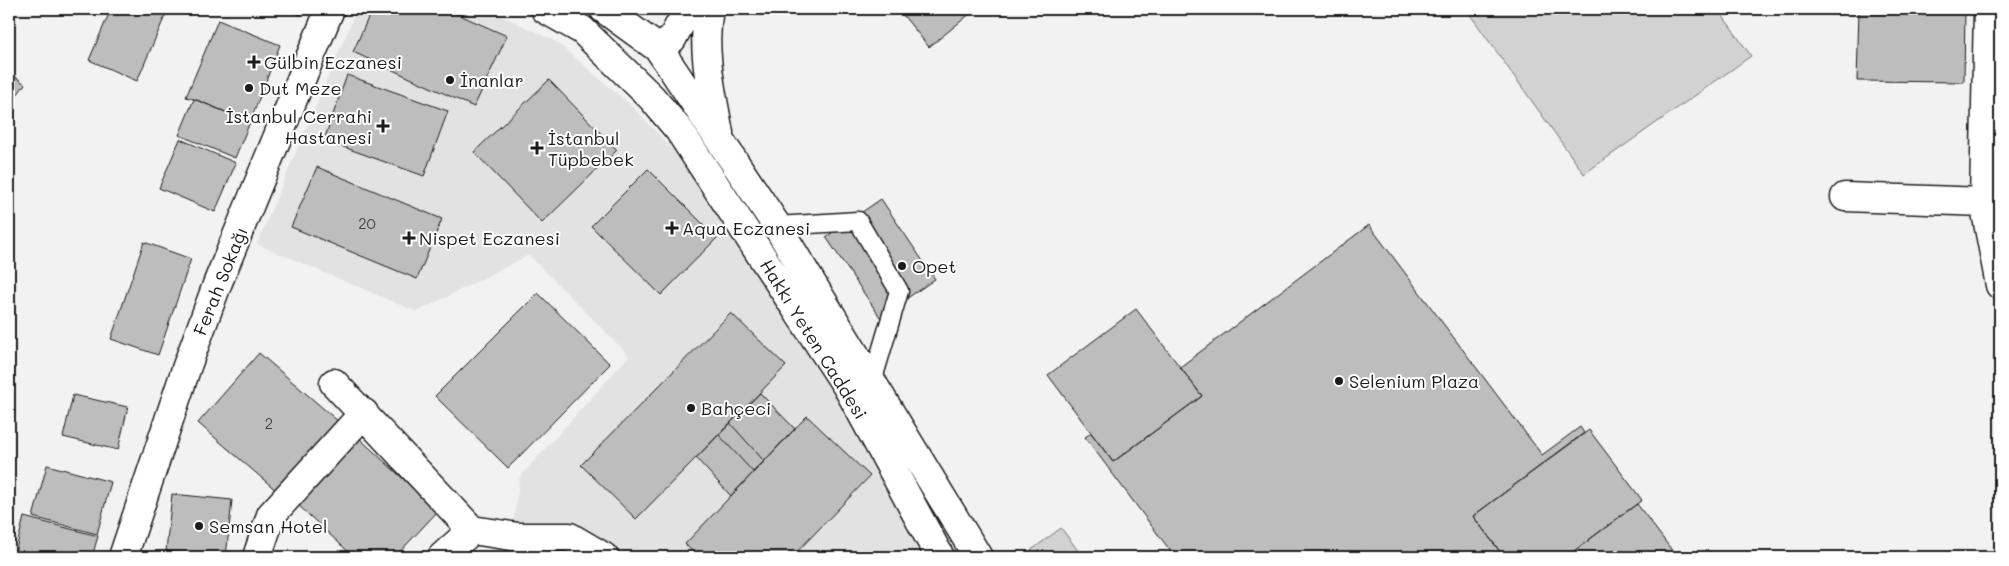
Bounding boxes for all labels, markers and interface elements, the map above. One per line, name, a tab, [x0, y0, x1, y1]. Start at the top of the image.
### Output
place label: Gülbin Eczanesi	[264, 50, 402, 74]
marker: Gülbin Eczanesi	[248, 56, 260, 68]
place label: İnanlar	[460, 68, 524, 92]
marker: İnanlar	[444, 74, 456, 86]
place label: Dut Meze	[259, 76, 342, 100]
marker: Dut Meze	[243, 82, 255, 94]
place label: İstanbul Cerrahi Hastanesi	[226, 104, 372, 149]
marker: İstanbul Cerrahi Hastanesi	[376, 119, 390, 133]
place label: İstanbul Tüpbebek	[548, 126, 634, 171]
marker: İstanbul Tüpbebek	[530, 141, 544, 155]
house number: 20	[358, 213, 376, 233]
place label: Aqua Eczanesi	[682, 216, 810, 240]
marker: Aqua Eczanesi	[666, 222, 678, 234]
street label: Ferah Sokağı	[187, 223, 253, 339]
place label: Nispet Eczanesi	[419, 226, 560, 250]
marker: Nispet Eczanesi	[403, 232, 415, 244]
street label: Hakkı Yeten Caddesi	[755, 254, 873, 424]
place label: Opet	[912, 254, 956, 278]
marker: Opet	[896, 260, 908, 272]
place label: Selenium Plaza	[1349, 369, 1479, 393]
marker: Selenium Plaza	[1333, 375, 1345, 387]
place label: Bahçeci	[701, 396, 771, 420]
marker: Bahçeci	[685, 402, 697, 414]
house number: 2	[265, 413, 273, 433]
place label: Semsan Hotel	[209, 514, 327, 538]
marker: Semsan Hotel	[193, 520, 205, 532]

